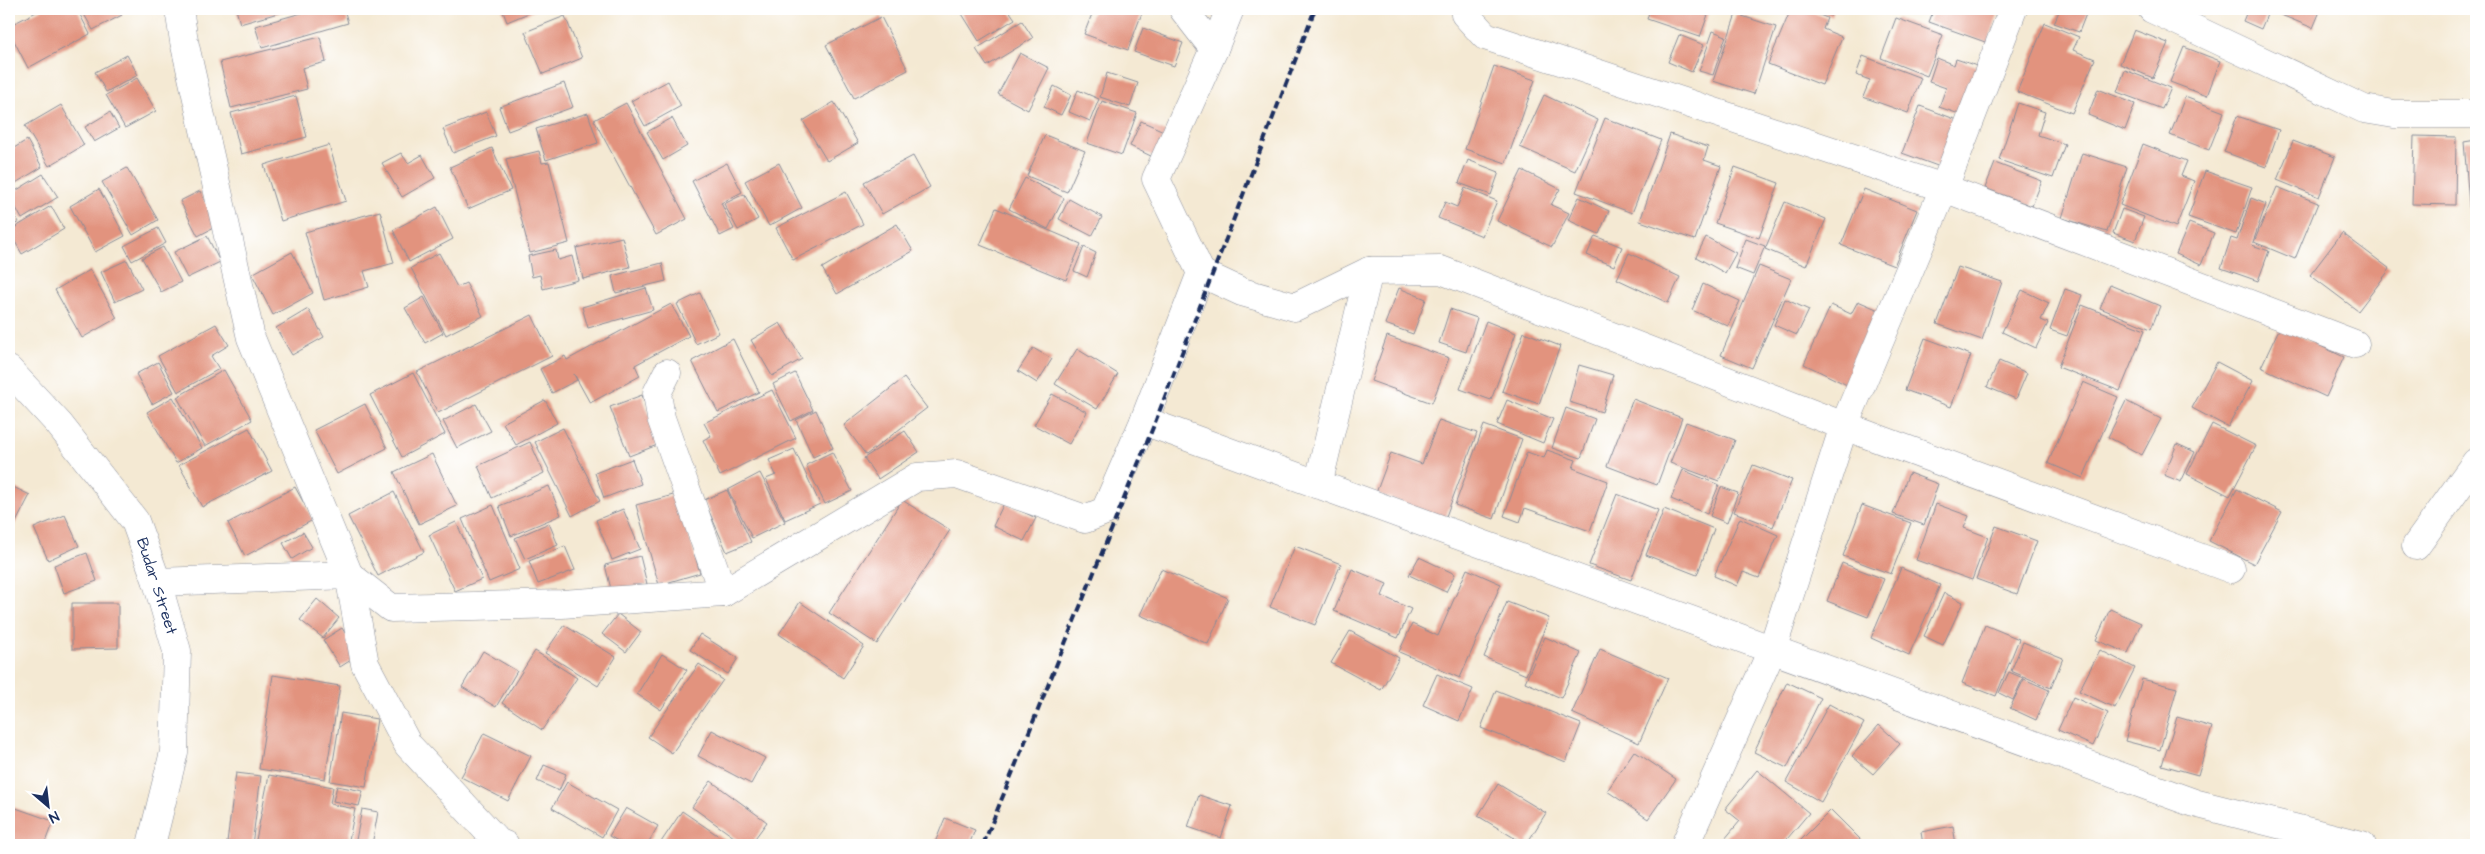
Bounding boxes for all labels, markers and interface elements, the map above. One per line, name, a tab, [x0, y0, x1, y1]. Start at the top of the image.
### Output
street label: Budar Street	[131, 535, 183, 638]
north arrow	[22, 782, 72, 832]
text: N	[45, 806, 62, 828]

